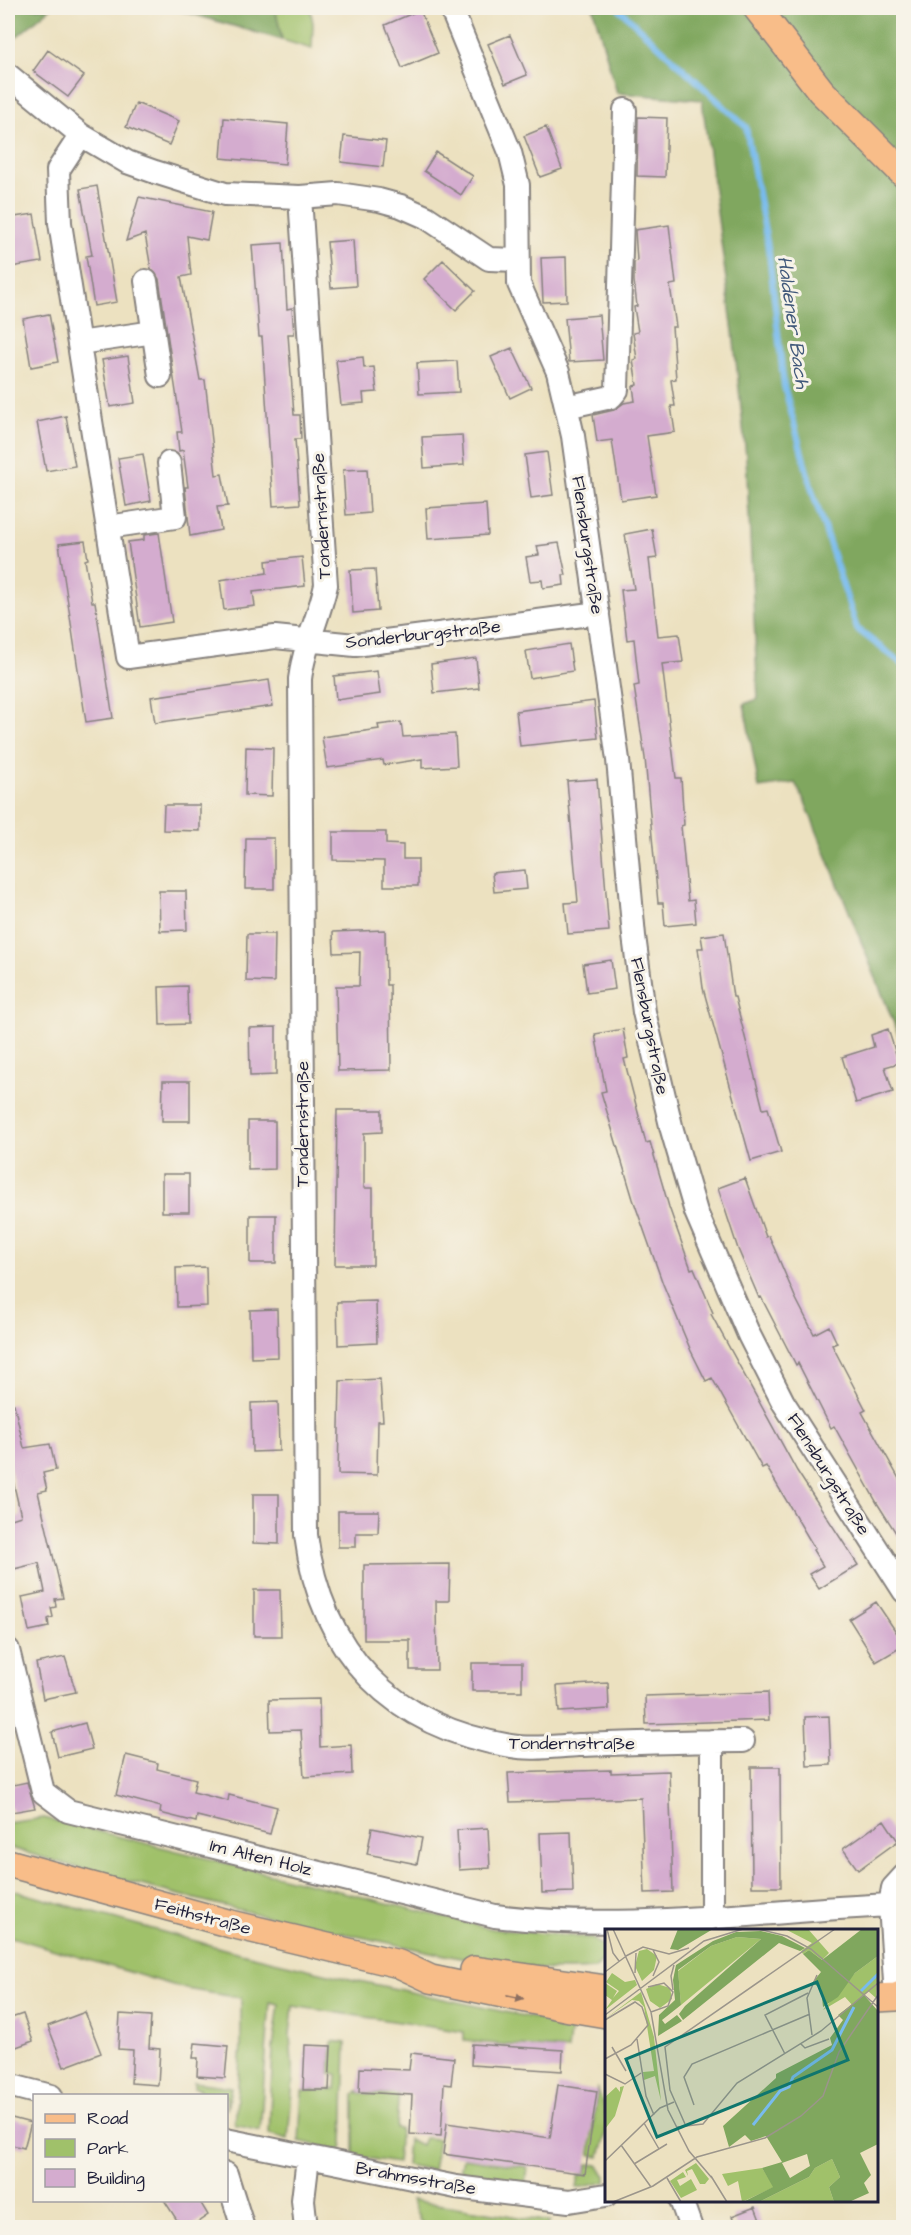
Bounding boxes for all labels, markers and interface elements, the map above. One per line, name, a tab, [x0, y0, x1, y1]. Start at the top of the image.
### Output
water label: Haldener Bach	[770, 254, 816, 391]
street label: Tondernstraße	[306, 452, 337, 580]
street label: Flensburgstraße	[564, 474, 610, 616]
street label: Sonderburgstraße	[344, 614, 502, 656]
street label: Flensburgstraße	[623, 955, 675, 1097]
street label: Tondernstraße	[290, 1061, 315, 1187]
street label: Flensburgstraße	[780, 1409, 876, 1541]
street label: Tondernstraße	[509, 1731, 635, 1756]
street label: Im Alten Holz	[207, 1833, 315, 1882]
street label: Feithstraße	[152, 1892, 254, 1941]
inset map	[605, 1929, 878, 2202]
one-way arrow	[506, 1993, 525, 2002]
legend	[33, 2094, 228, 2202]
text: Road	[87, 2106, 128, 2131]
text: Park	[87, 2136, 129, 2161]
street label: Brahmsstraße	[354, 2156, 478, 2201]
text: Building	[87, 2166, 145, 2192]

